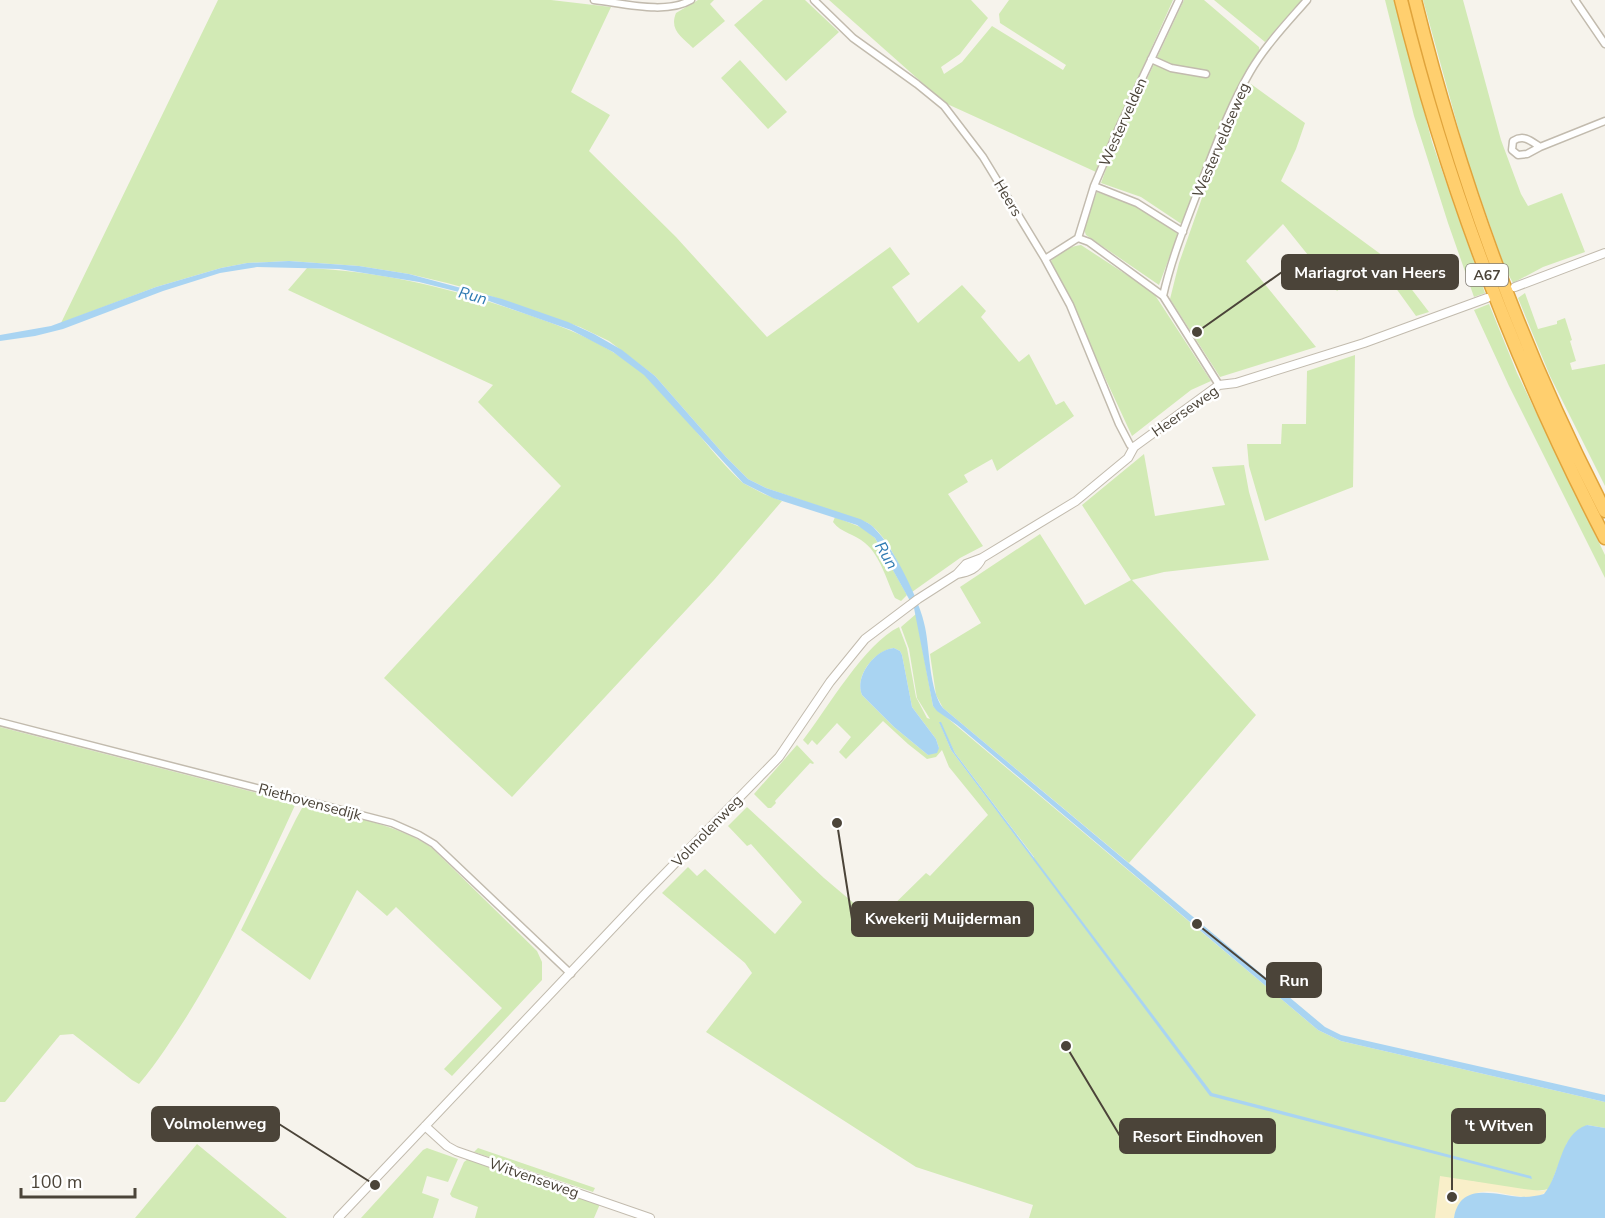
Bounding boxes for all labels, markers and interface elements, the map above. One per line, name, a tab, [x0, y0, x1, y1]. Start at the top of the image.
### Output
street label: Westervelden	[1095, 75, 1151, 169]
street label: Westerveldseweg	[1188, 80, 1254, 200]
street label: Heers	[989, 176, 1027, 220]
callout: Mariagrot van Heers	[1282, 255, 1458, 289]
text: Mariagrot van Heers	[1294, 262, 1446, 284]
road number: A67	[1466, 264, 1508, 286]
water label: Run	[456, 282, 489, 310]
street label: Heerseweg	[1148, 381, 1222, 441]
water label: Run	[869, 538, 903, 573]
street label: Riethovensedijk	[256, 779, 364, 826]
street label: Volmolenweg	[667, 790, 747, 872]
callout: Kwekerij Muijderman	[852, 902, 1033, 936]
text: Kwekerij Muijderman	[865, 908, 1021, 930]
callout: Run	[1267, 963, 1321, 997]
text: Run	[1279, 970, 1309, 992]
callout: Volmolenweg	[152, 1107, 279, 1141]
callout: 't Witven	[1452, 1109, 1545, 1143]
text: Volmolenweg	[163, 1113, 266, 1135]
text: 't Witven	[1465, 1115, 1533, 1137]
callout: Resort Eindhoven	[1120, 1119, 1275, 1153]
text: Resort Eindhoven	[1133, 1126, 1263, 1148]
street label: Witvenseweg	[486, 1153, 582, 1203]
scale bar	[21, 1161, 135, 1199]
text: 100 m	[30, 1170, 82, 1194]

